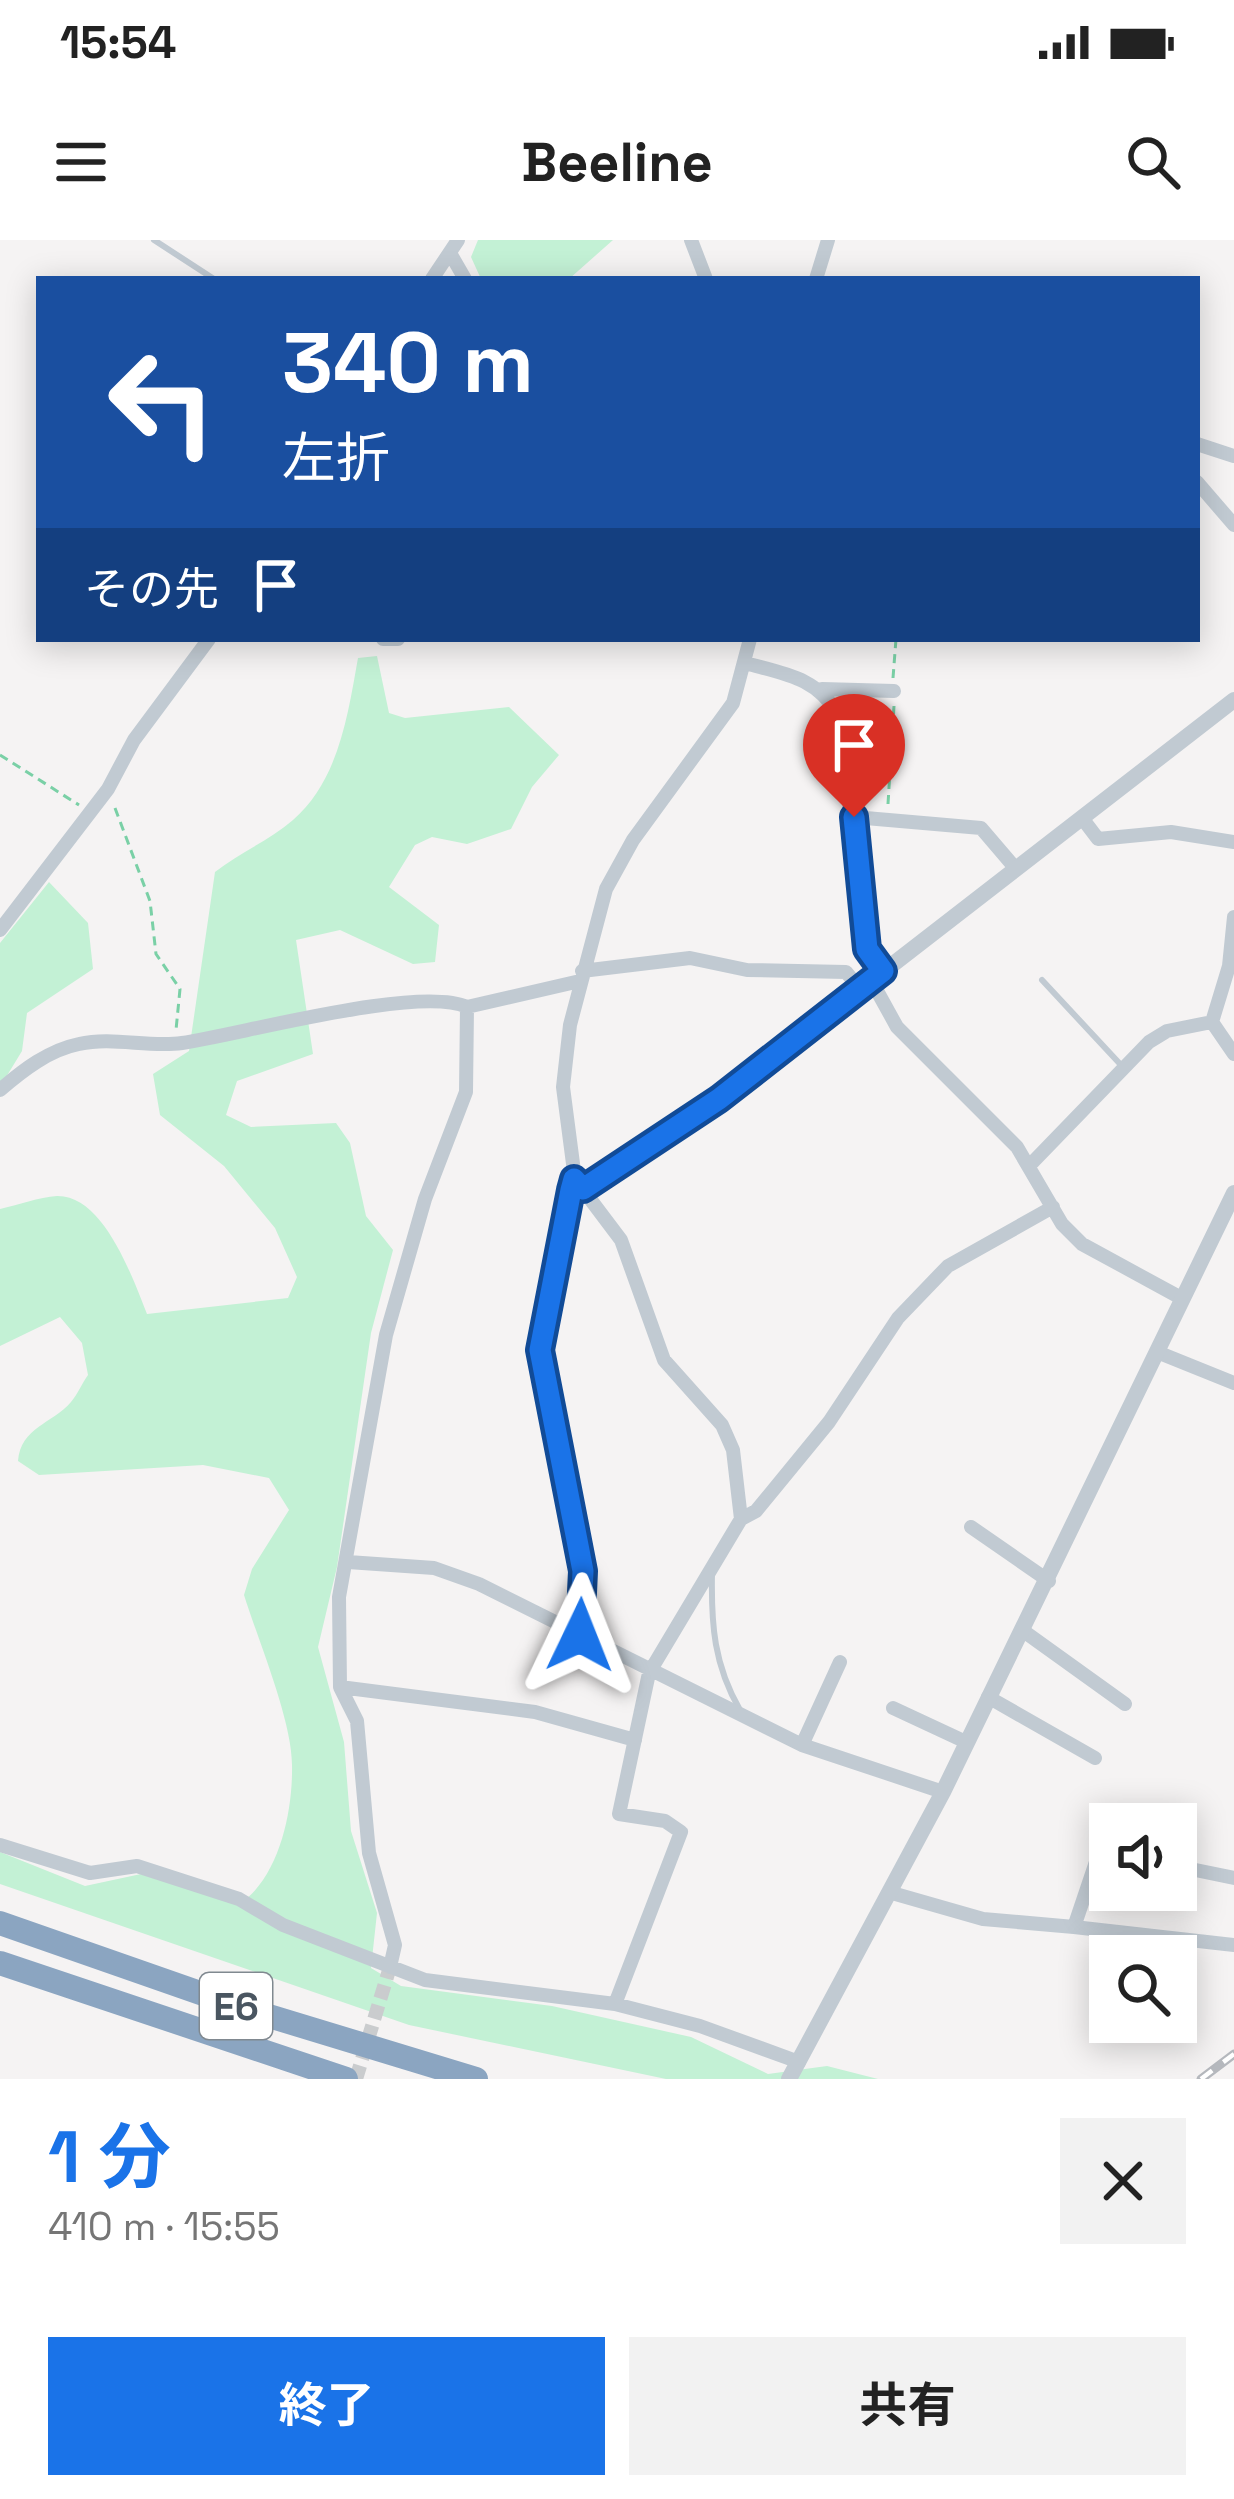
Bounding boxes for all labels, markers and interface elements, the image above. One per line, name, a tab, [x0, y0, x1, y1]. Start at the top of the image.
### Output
text: 15:54	[60, 14, 176, 71]
text: Beeline	[521, 128, 713, 197]
icon: menu	[48, 129, 114, 195]
icon: search	[1120, 129, 1186, 195]
text: 340 m	[282, 309, 534, 417]
icon: left	[84, 324, 240, 480]
text: 左折	[282, 424, 390, 493]
icon: arrive	[243, 552, 309, 618]
text: その先	[84, 561, 219, 618]
pin	[803, 694, 905, 817]
icon: arrive	[821, 712, 887, 778]
position arrow	[517, 1572, 643, 1698]
map controls	[1089, 1803, 1197, 2043]
button: sound	[1089, 1803, 1197, 1911]
button: search	[1089, 1935, 1197, 2043]
road number: E6	[200, 1973, 272, 2039]
text: 1 分	[48, 2111, 171, 2203]
button: close	[1060, 2118, 1186, 2244]
text: 410 m · 15:55	[48, 2202, 280, 2251]
button: 終了	[48, 2337, 605, 2475]
button: 共有	[629, 2337, 1186, 2475]

